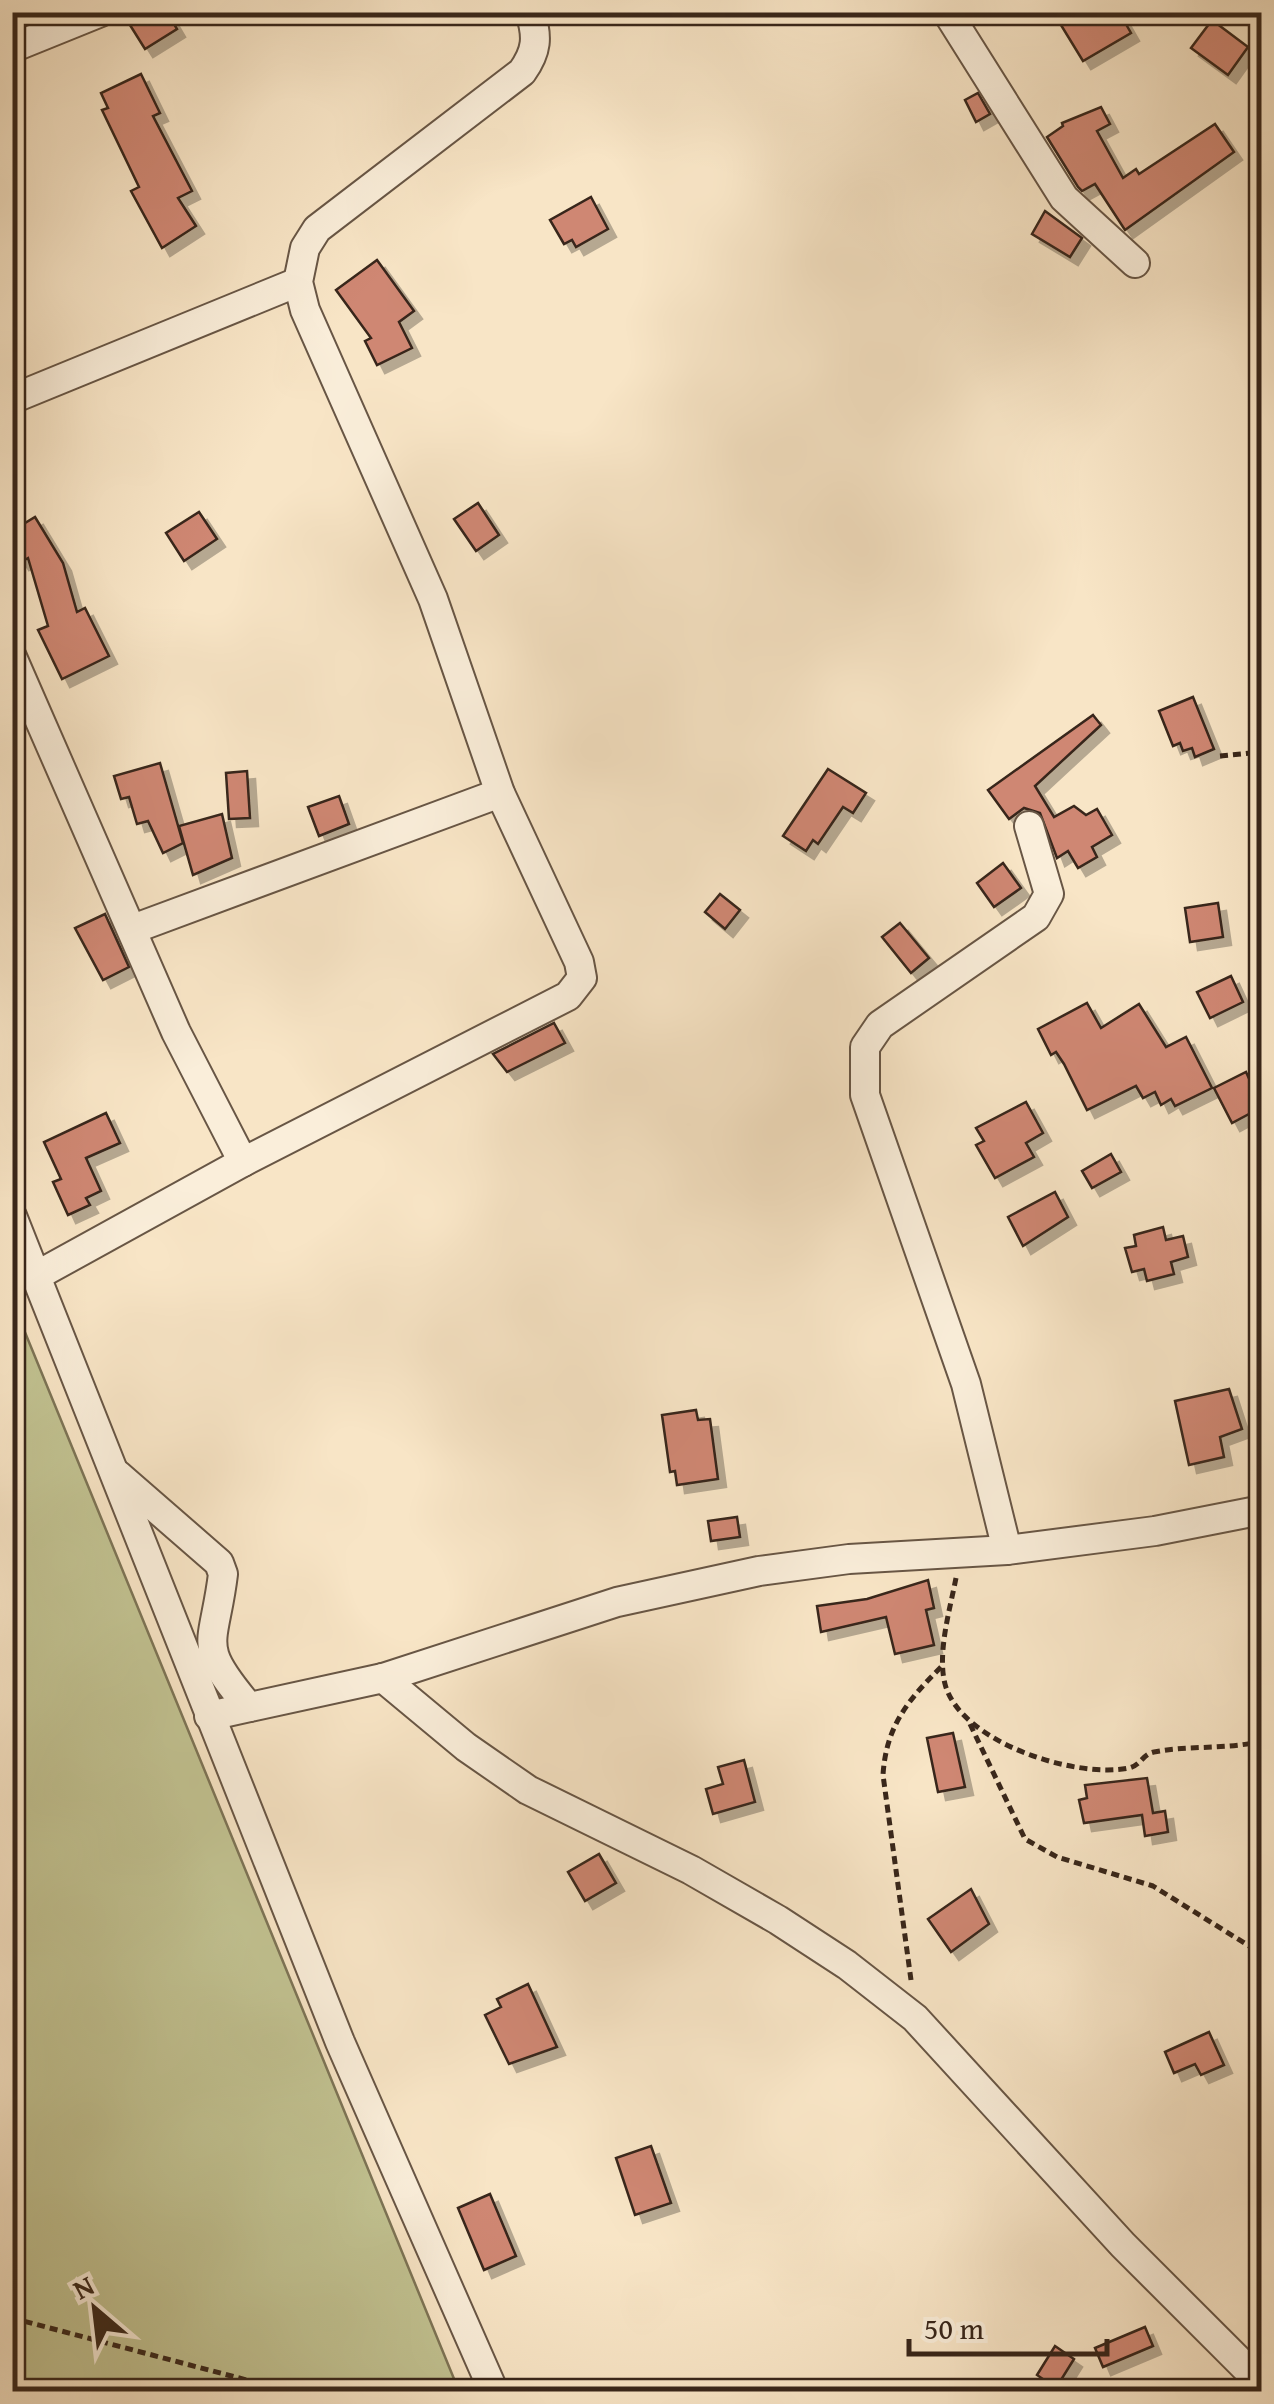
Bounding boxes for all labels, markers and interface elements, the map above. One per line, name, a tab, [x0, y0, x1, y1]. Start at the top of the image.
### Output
north arrow	[45, 2259, 145, 2359]
text: N	[65, 2264, 101, 2309]
scale bar	[909, 2294, 1106, 2356]
text: 50 m	[924, 2306, 984, 2350]

